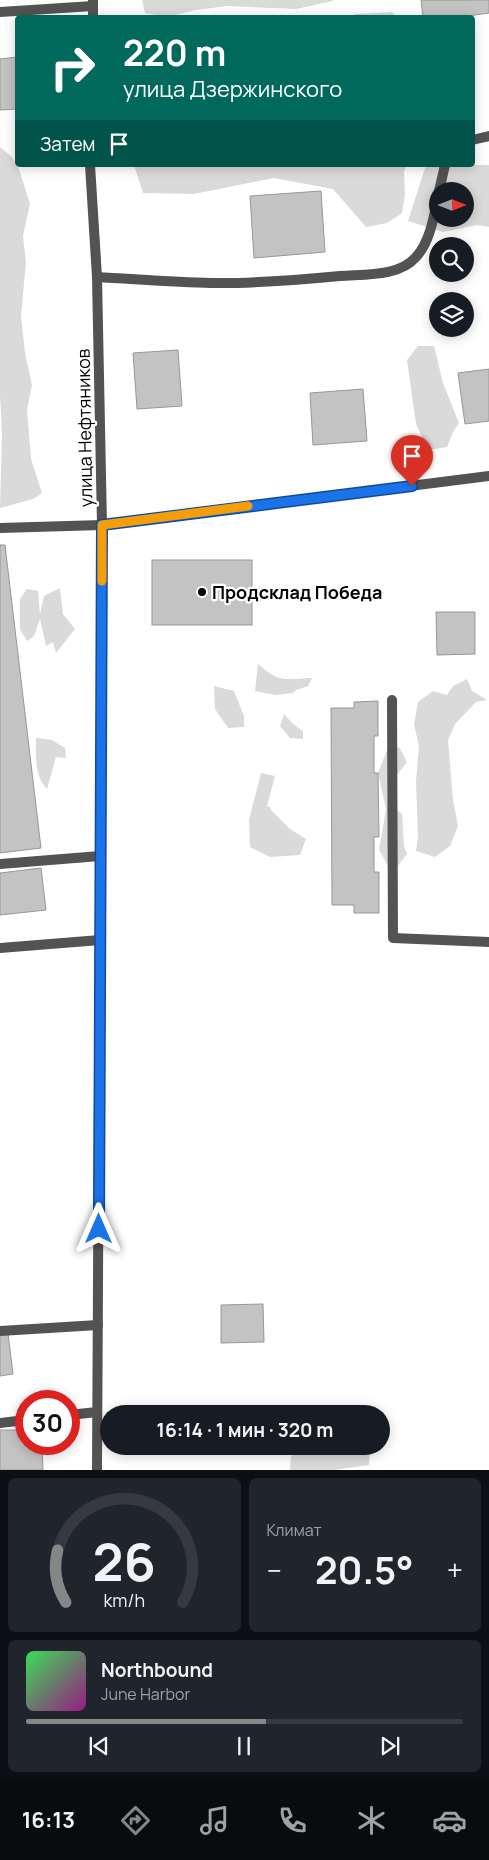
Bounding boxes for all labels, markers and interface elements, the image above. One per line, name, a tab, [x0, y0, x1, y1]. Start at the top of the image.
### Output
text: 220 m	[123, 29, 226, 77]
icon: right	[40, 35, 105, 100]
text: улица Дзержинского	[123, 74, 342, 104]
icon: arrive	[105, 130, 133, 158]
text: Затем	[40, 131, 95, 157]
north arrow	[429, 182, 474, 228]
map controls	[429, 182, 474, 337]
button: search	[429, 237, 474, 282]
button: layers	[429, 292, 474, 337]
street label: улица Нефтяников	[71, 348, 97, 508]
pin	[391, 435, 433, 486]
icon: arrive	[398, 442, 426, 470]
place label: Продсклад Победа	[212, 580, 382, 604]
marker: Продсклад Победа	[196, 586, 208, 598]
position arrow	[72, 1202, 124, 1254]
speed limit sign: 30	[15, 1390, 80, 1455]
text: 16:14 · 1 мин · 320 m	[157, 1417, 333, 1443]
text: Климат	[267, 1519, 322, 1541]
text: 26	[93, 1526, 156, 1597]
text: 20.5°	[315, 1543, 414, 1595]
text: −	[267, 1551, 282, 1589]
text: +	[447, 1551, 463, 1589]
text: km/h	[103, 1588, 145, 1612]
text: Northbound	[101, 1657, 213, 1683]
text: June Harbor	[101, 1683, 190, 1705]
icon: previous	[85, 1732, 113, 1760]
icon: pause	[230, 1732, 258, 1760]
icon: next	[376, 1732, 404, 1760]
icon: directions	[118, 1803, 153, 1838]
icon: music	[197, 1803, 232, 1838]
icon: phone	[275, 1803, 310, 1838]
icon: climate	[354, 1803, 389, 1838]
icon: car	[432, 1803, 467, 1838]
text: 16:13	[22, 1805, 75, 1835]

